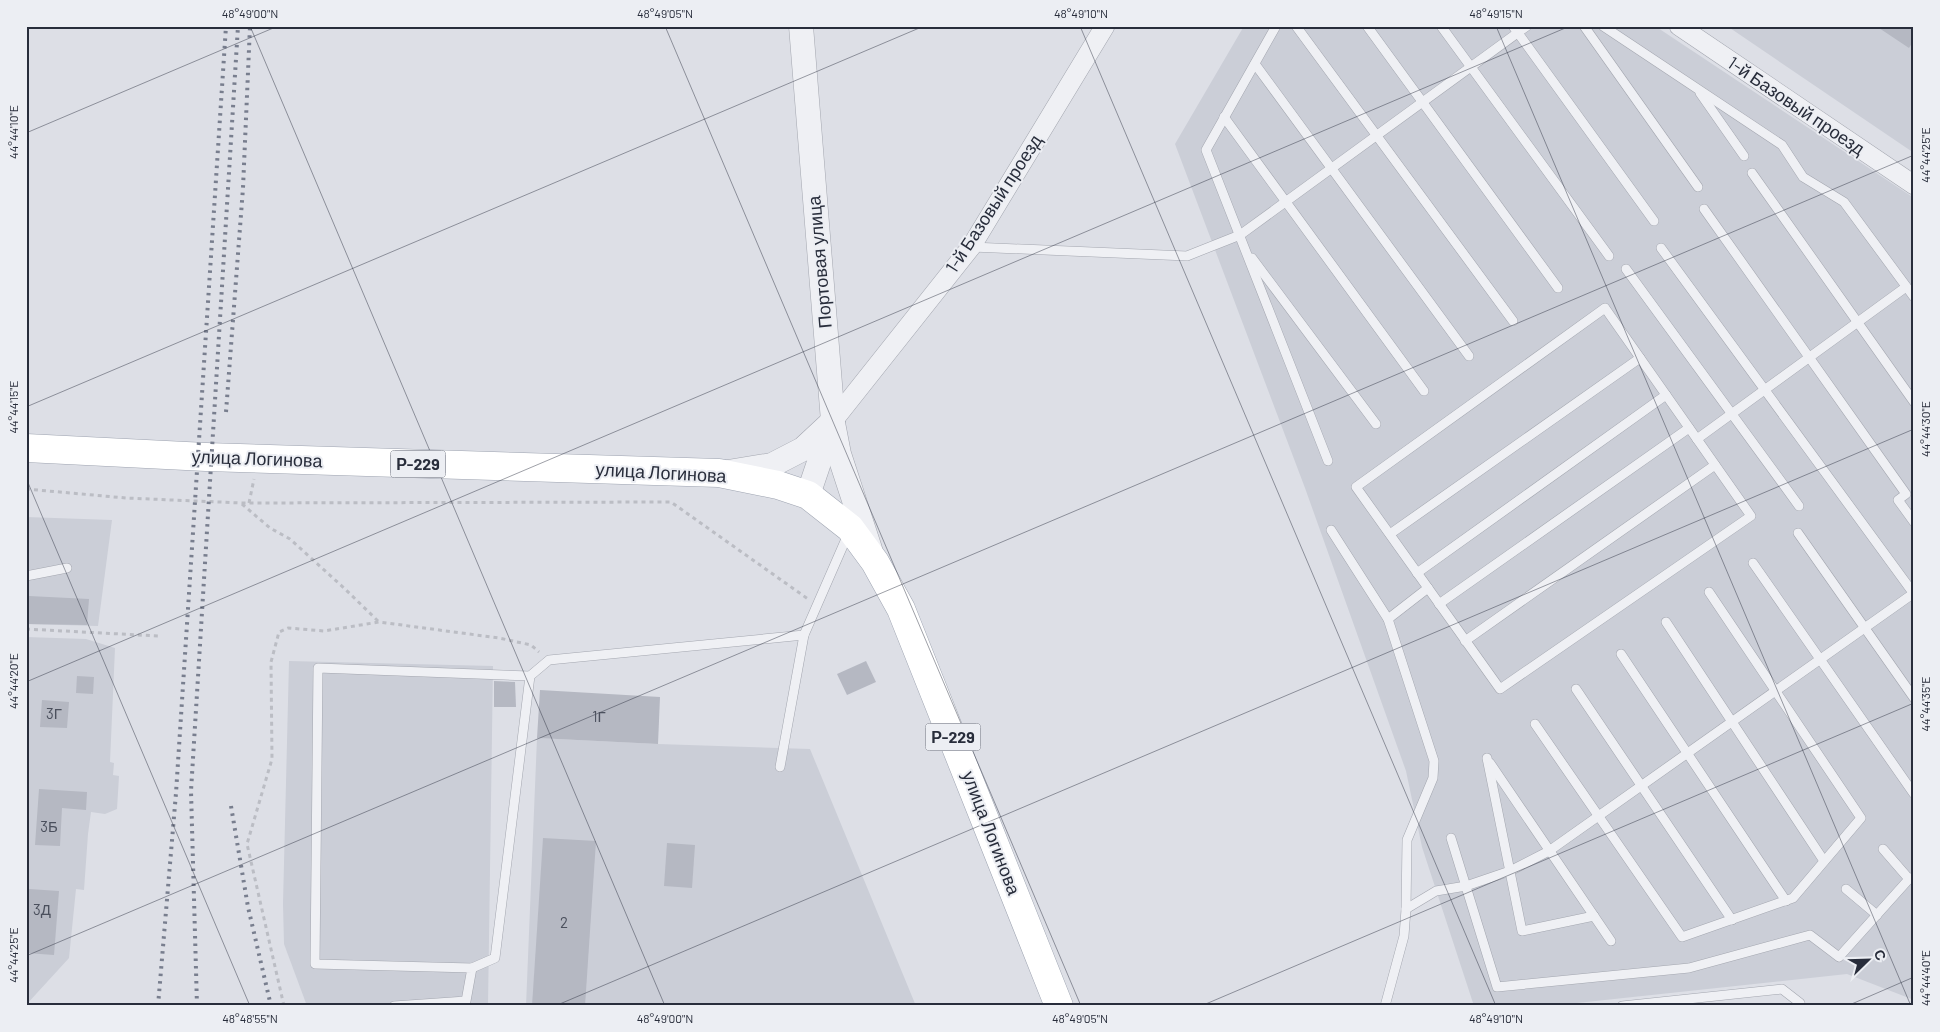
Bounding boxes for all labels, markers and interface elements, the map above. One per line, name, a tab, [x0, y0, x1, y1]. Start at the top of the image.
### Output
text: 48°49'00"N	[222, 6, 278, 20]
text: 48°49'05"N	[637, 6, 693, 20]
text: 48°49'10"N	[1054, 6, 1108, 20]
text: 48°49'15"N	[1469, 6, 1523, 20]
street label: 1-й Базовый проезд	[1724, 51, 1870, 159]
text: 44°44'10"E	[6, 105, 20, 159]
text: 44°44'25"E	[1918, 127, 1932, 183]
street label: 1-й Базовый проезд	[940, 130, 1046, 277]
street label: Портовая улица	[802, 194, 836, 329]
text: 44°44'15"E	[6, 380, 20, 434]
text: 44°44'30"E	[1918, 401, 1932, 457]
street label: улица Логинова	[191, 445, 324, 471]
road number: Р-229	[390, 450, 446, 478]
street label: улица Логинова	[595, 458, 728, 486]
text: 44°44'20"E	[6, 653, 20, 709]
text: 44°44'35"E	[1918, 676, 1932, 732]
house number: 3Г	[46, 704, 62, 722]
house number: 1Г	[592, 707, 606, 725]
road number: Р-229	[926, 724, 980, 750]
street label: улица Логинова	[958, 768, 1026, 899]
house number: 3Б	[40, 817, 58, 835]
house number: 3Д	[33, 900, 51, 918]
house number: 2	[560, 913, 568, 931]
text: 44°44'25"E	[6, 927, 20, 983]
north arrow	[1842, 934, 1892, 984]
text: С	[1871, 947, 1890, 963]
text: 44°44'40"E	[1918, 950, 1932, 1006]
text: 48°48'55"N	[222, 1011, 278, 1025]
text: 48°49'00"N	[637, 1011, 693, 1025]
text: 48°49'05"N	[1052, 1011, 1108, 1025]
text: 48°49'10"N	[1469, 1011, 1523, 1025]

